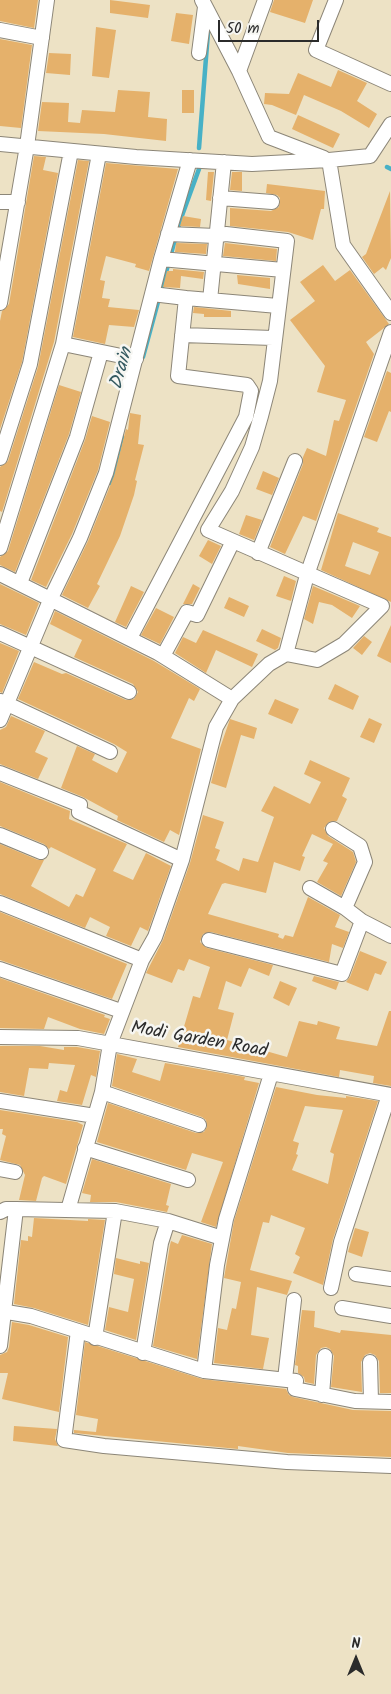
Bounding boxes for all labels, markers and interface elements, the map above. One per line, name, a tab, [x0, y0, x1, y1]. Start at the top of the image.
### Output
scale bar	[221, 10, 322, 42]
text: 50 m	[226, 17, 260, 41]
water label: Drain	[107, 346, 139, 392]
street label: Modi Garden Road	[129, 1018, 269, 1064]
text: N	[352, 1633, 360, 1655]
north arrow	[331, 1634, 381, 1684]

